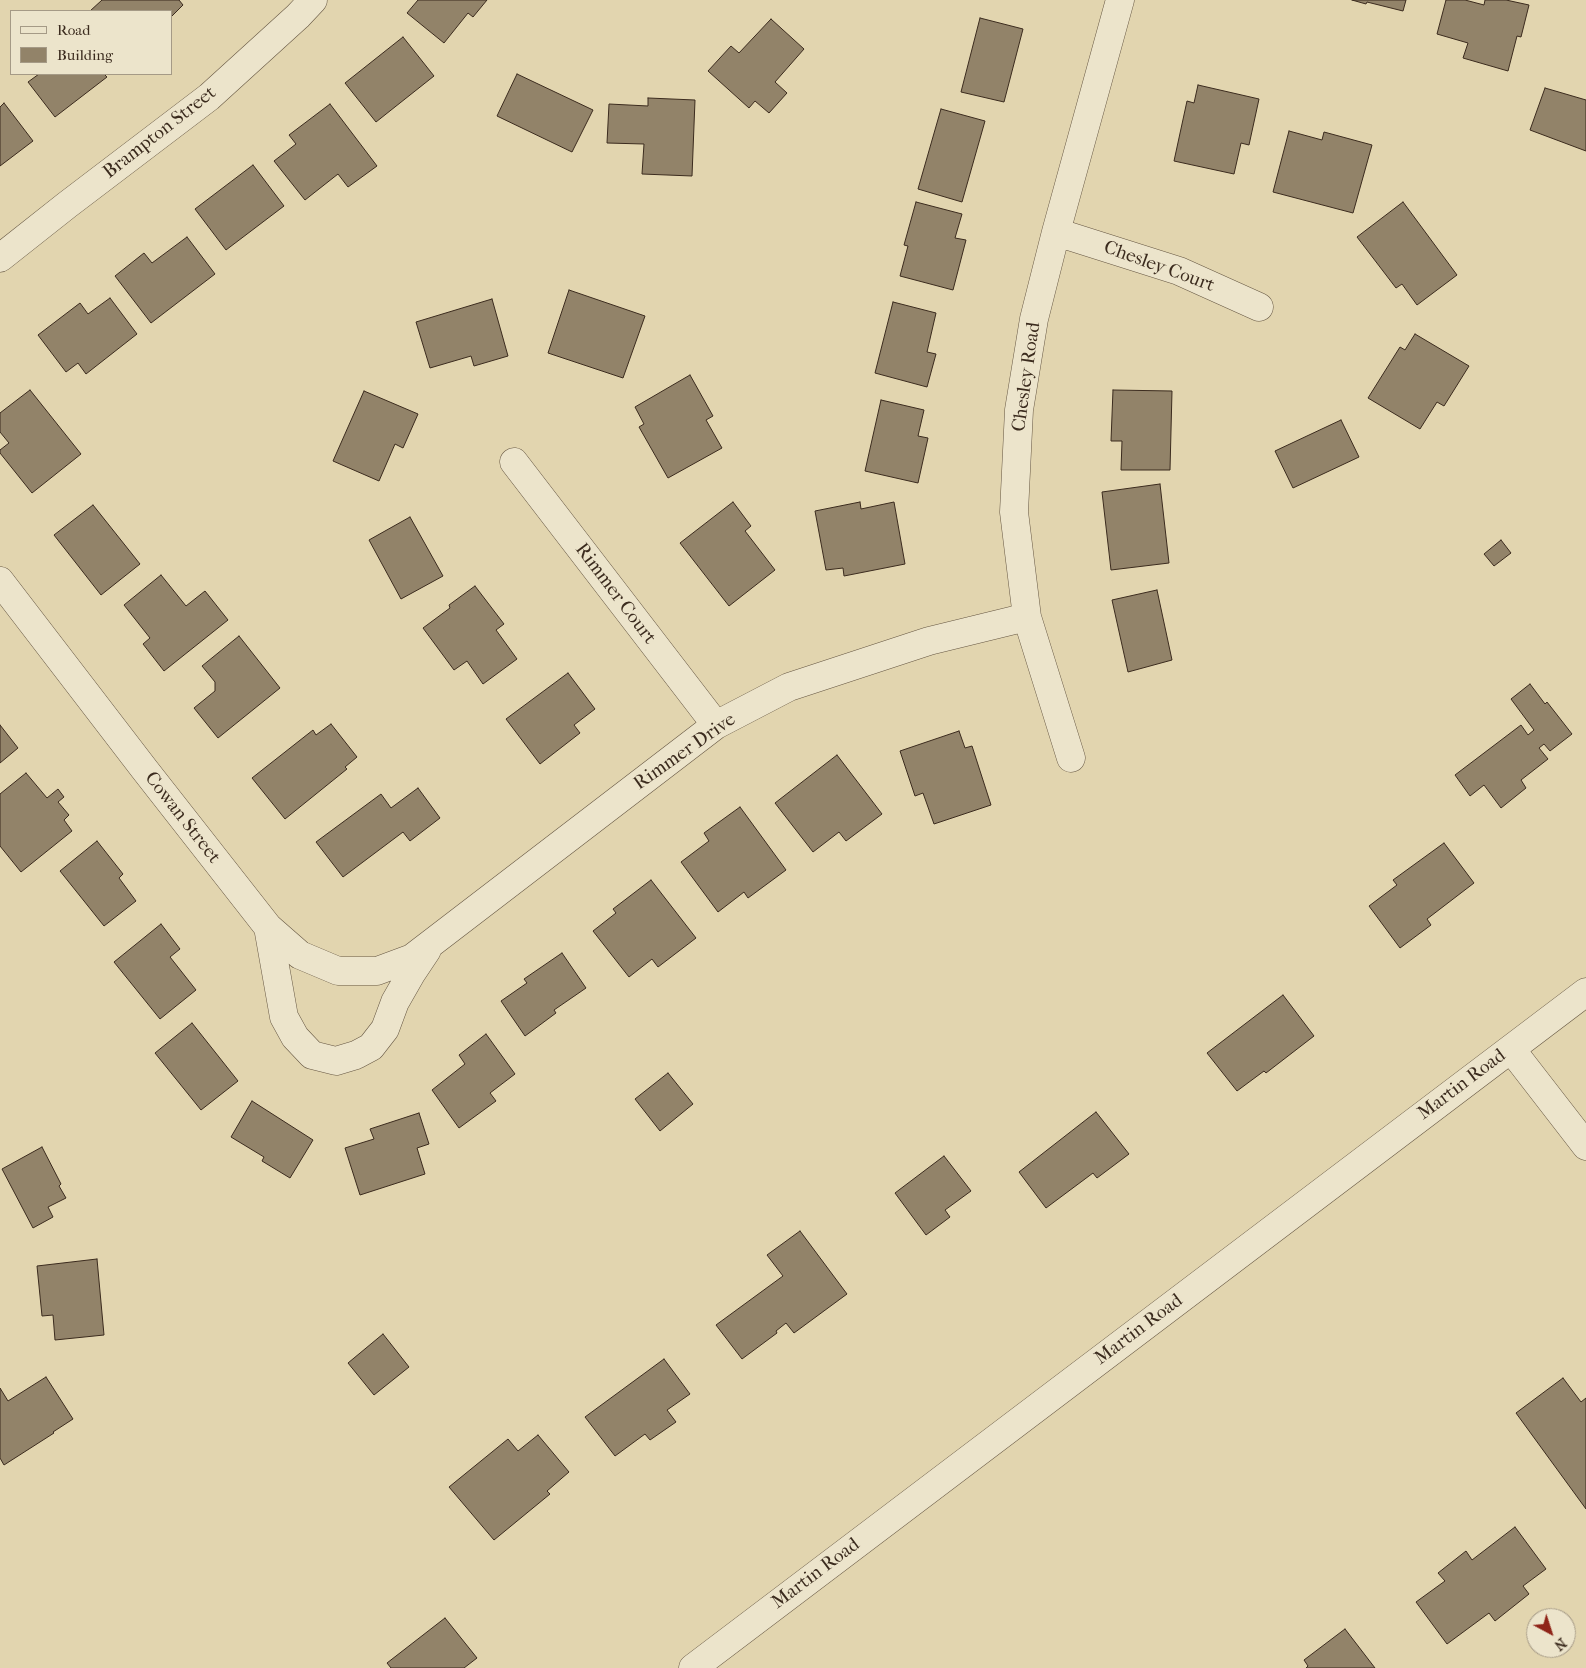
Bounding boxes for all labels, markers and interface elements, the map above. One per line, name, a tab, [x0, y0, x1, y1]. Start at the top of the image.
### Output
legend	[10, 10, 172, 75]
text: Road	[57, 21, 90, 39]
text: Building	[57, 46, 113, 64]
street label: Brampton Street	[99, 82, 221, 184]
street label: Chesley Court	[1101, 236, 1217, 298]
street label: Chesley Road	[1008, 321, 1046, 433]
street label: Rimmer Court	[570, 539, 660, 649]
street label: Rimmer Drive	[630, 709, 740, 795]
street label: Cowan Street	[139, 768, 225, 868]
street label: Martin Road	[1414, 1045, 1510, 1125]
street label: Martin Road	[1091, 1290, 1187, 1370]
street label: Martin Road	[768, 1534, 864, 1614]
north arrow	[1526, 1608, 1576, 1658]
text: N	[1551, 1634, 1570, 1654]

